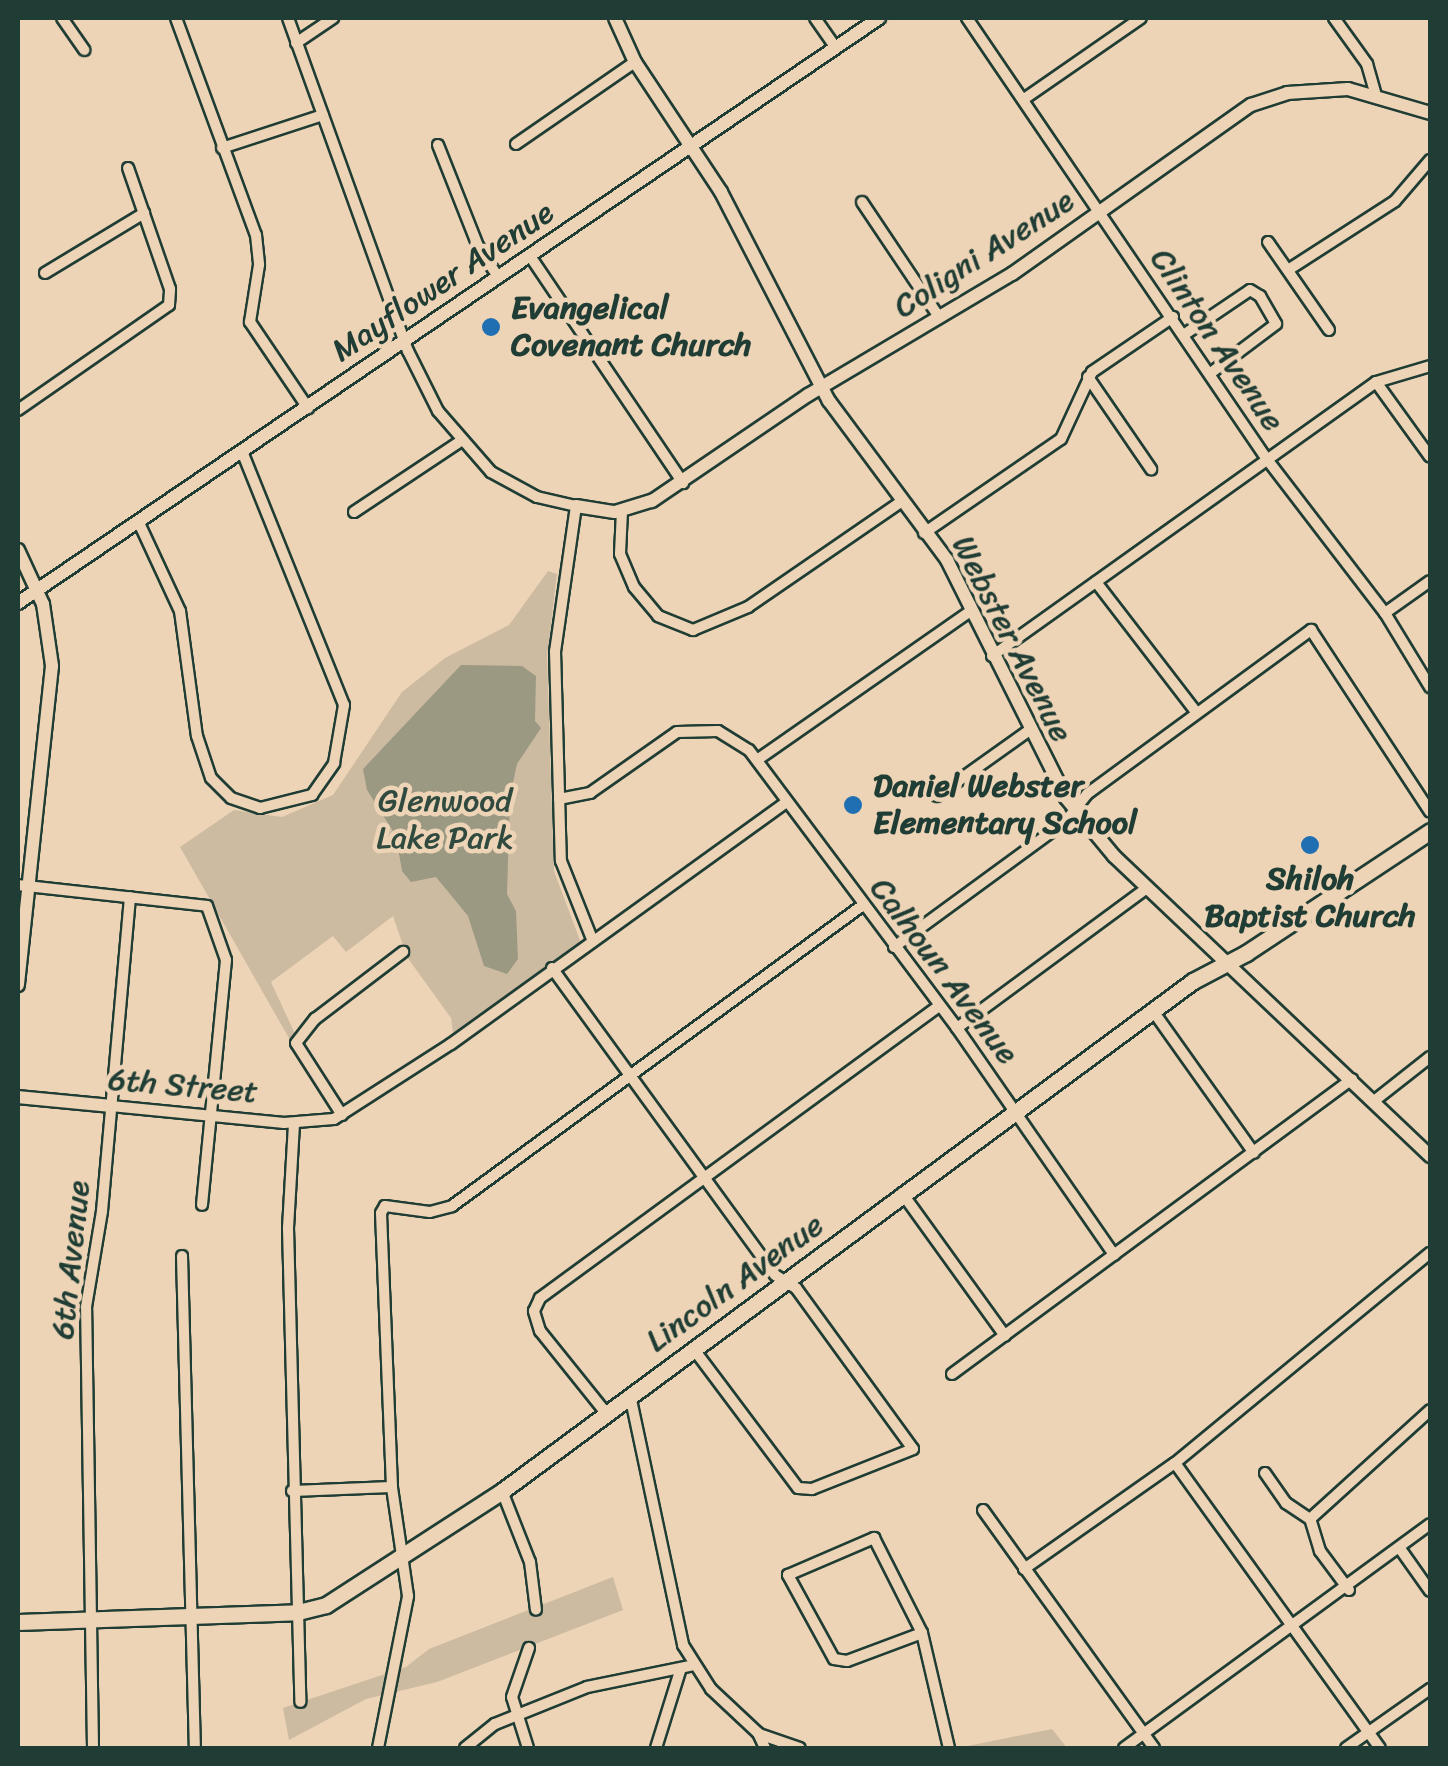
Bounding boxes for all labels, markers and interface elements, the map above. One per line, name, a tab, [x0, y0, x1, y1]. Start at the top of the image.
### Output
street label: Coligni Avenue	[887, 182, 1081, 326]
street label: Mayflower Avenue	[325, 194, 561, 370]
street label: Clinton Avenue	[1142, 241, 1292, 439]
place label: Evangelical Covenant Church	[511, 290, 751, 365]
marker: Evangelical Covenant Church	[480, 316, 502, 338]
street label: Webster Avenue	[944, 529, 1080, 749]
place label: Daniel Webster Elementary School	[873, 768, 1137, 843]
park label: Glenwood Lake Park	[376, 783, 514, 858]
marker: Daniel Webster Elementary School	[842, 794, 864, 816]
marker: Shiloh Baptist Church	[1299, 834, 1321, 856]
place label: Shiloh Baptist Church	[1204, 861, 1416, 936]
street label: Calhoun Avenue	[862, 870, 1026, 1072]
street label: 6th Street	[106, 1060, 260, 1112]
street label: 6th Avenue	[44, 1179, 98, 1341]
street label: Lincoln Avenue	[639, 1206, 831, 1360]

